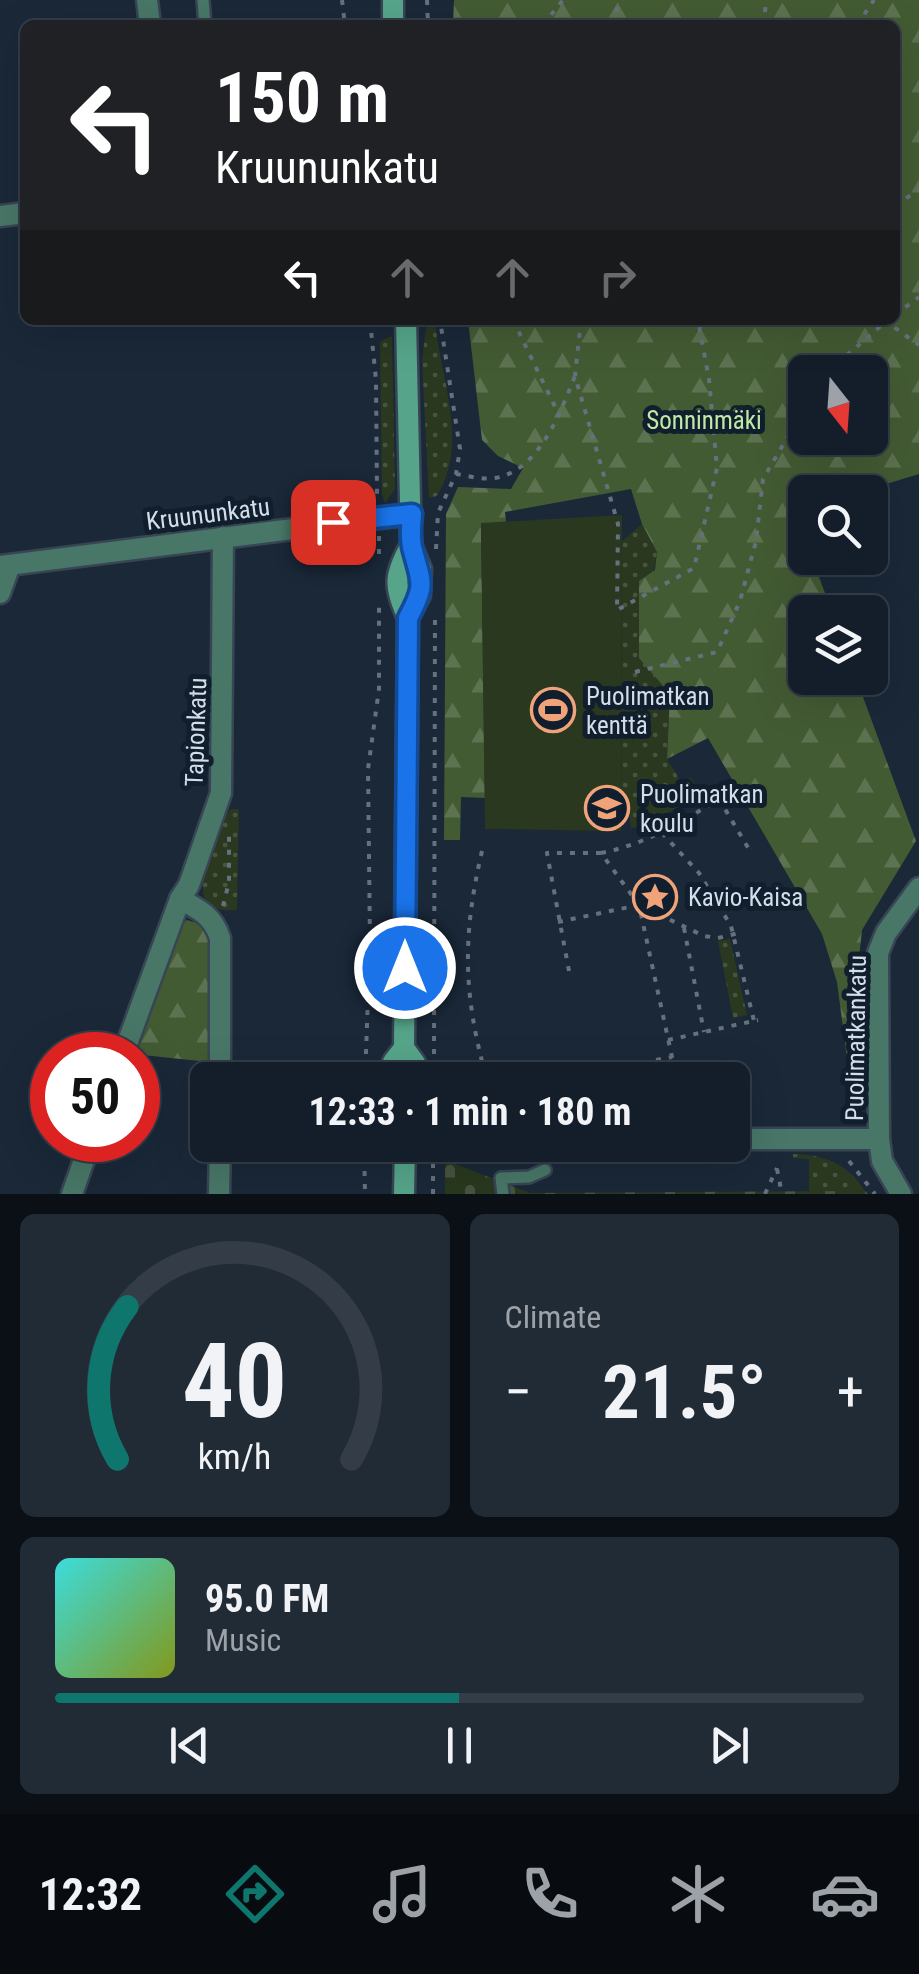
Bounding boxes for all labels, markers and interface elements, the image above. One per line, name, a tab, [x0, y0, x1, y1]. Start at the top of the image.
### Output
text: 150 m	[215, 57, 389, 139]
icon: left	[50, 60, 180, 190]
text: Kruununkatu	[215, 141, 439, 194]
icon: left	[275, 250, 330, 305]
icon: ahead	[380, 250, 435, 305]
icon: ahead	[485, 250, 540, 305]
icon: right	[590, 250, 645, 305]
north arrow	[788, 355, 888, 455]
map controls	[788, 355, 888, 695]
park label: Sonninmäki	[646, 406, 762, 435]
button: search	[788, 475, 888, 575]
pin	[291, 480, 376, 565]
street label: Kruununkatu	[144, 492, 272, 536]
icon: arrive	[306, 495, 361, 550]
button: layers	[788, 595, 888, 695]
street label: Tapionkatu	[180, 677, 212, 787]
place label: Puolimatkan kenttä	[586, 682, 710, 740]
sports icon: Puolimatkan kenttä	[530, 687, 576, 733]
place label: Puolimatkan koulu	[640, 780, 764, 838]
school or university icon: Puolimatkan koulu	[584, 785, 630, 831]
place icon: Kavio-Kaisa	[632, 874, 678, 920]
place label: Kavio-Kaisa	[688, 883, 803, 912]
position arrow	[353, 916, 457, 1020]
street label: Puolimatkankatu	[840, 955, 872, 1121]
speed limit sign: 50	[30, 1032, 160, 1162]
text: 12:33 · 1 min · 180 m	[309, 1090, 631, 1134]
text: Climate	[505, 1298, 601, 1336]
text: 40	[182, 1321, 287, 1442]
text: 21.5°	[602, 1348, 767, 1436]
text: −	[505, 1360, 532, 1424]
text: +	[837, 1360, 864, 1424]
text: km/h	[198, 1436, 272, 1478]
text: 95.0 FM	[205, 1577, 329, 1621]
text: Music	[205, 1621, 281, 1659]
icon: previous	[162, 1718, 217, 1773]
icon: pause	[432, 1718, 487, 1773]
icon: next	[702, 1718, 757, 1773]
icon: directions	[220, 1859, 290, 1929]
icon: music	[367, 1859, 437, 1929]
icon: phone	[515, 1859, 585, 1929]
icon: climate	[663, 1859, 733, 1929]
icon: car	[810, 1859, 880, 1929]
text: 12:32	[39, 1868, 142, 1921]

